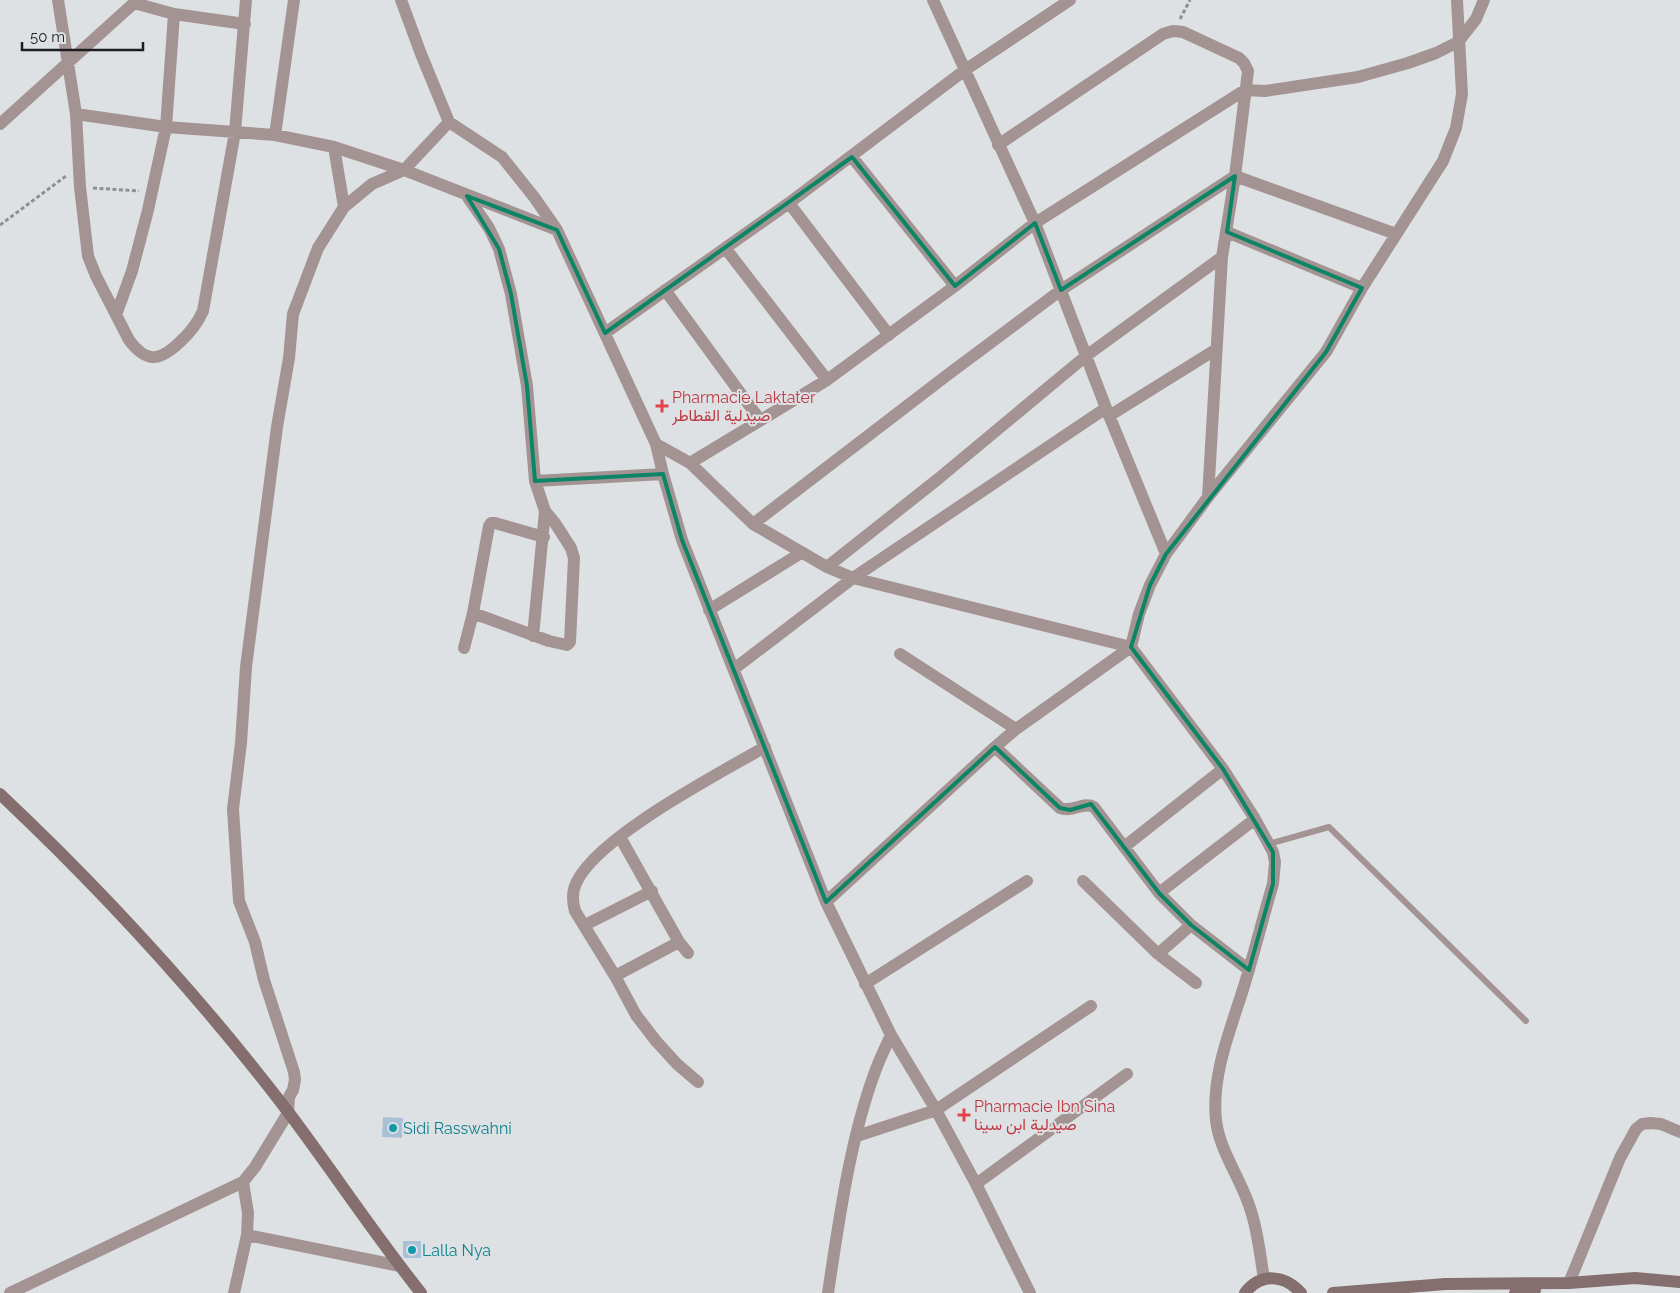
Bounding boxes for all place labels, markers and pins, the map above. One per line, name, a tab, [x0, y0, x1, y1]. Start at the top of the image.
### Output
place label: Pharmacie Laktater صيدلية القطاطر	[671, 388, 816, 426]
marker: Pharmacie Laktater صيدلية القطاطر	[656, 400, 668, 412]
place label: Pharmacie Ibn Sina صيدلية ابن سينا	[974, 1097, 1115, 1135]
marker: Pharmacie Ibn Sina صيدلية ابن سينا	[958, 1109, 970, 1121]
place label: Sidi Rasswahni	[403, 1119, 512, 1138]
marker: Sidi Rasswahni	[387, 1122, 399, 1134]
place label: Lalla Nya	[422, 1241, 491, 1260]
marker: Lalla Nya	[406, 1244, 418, 1256]

